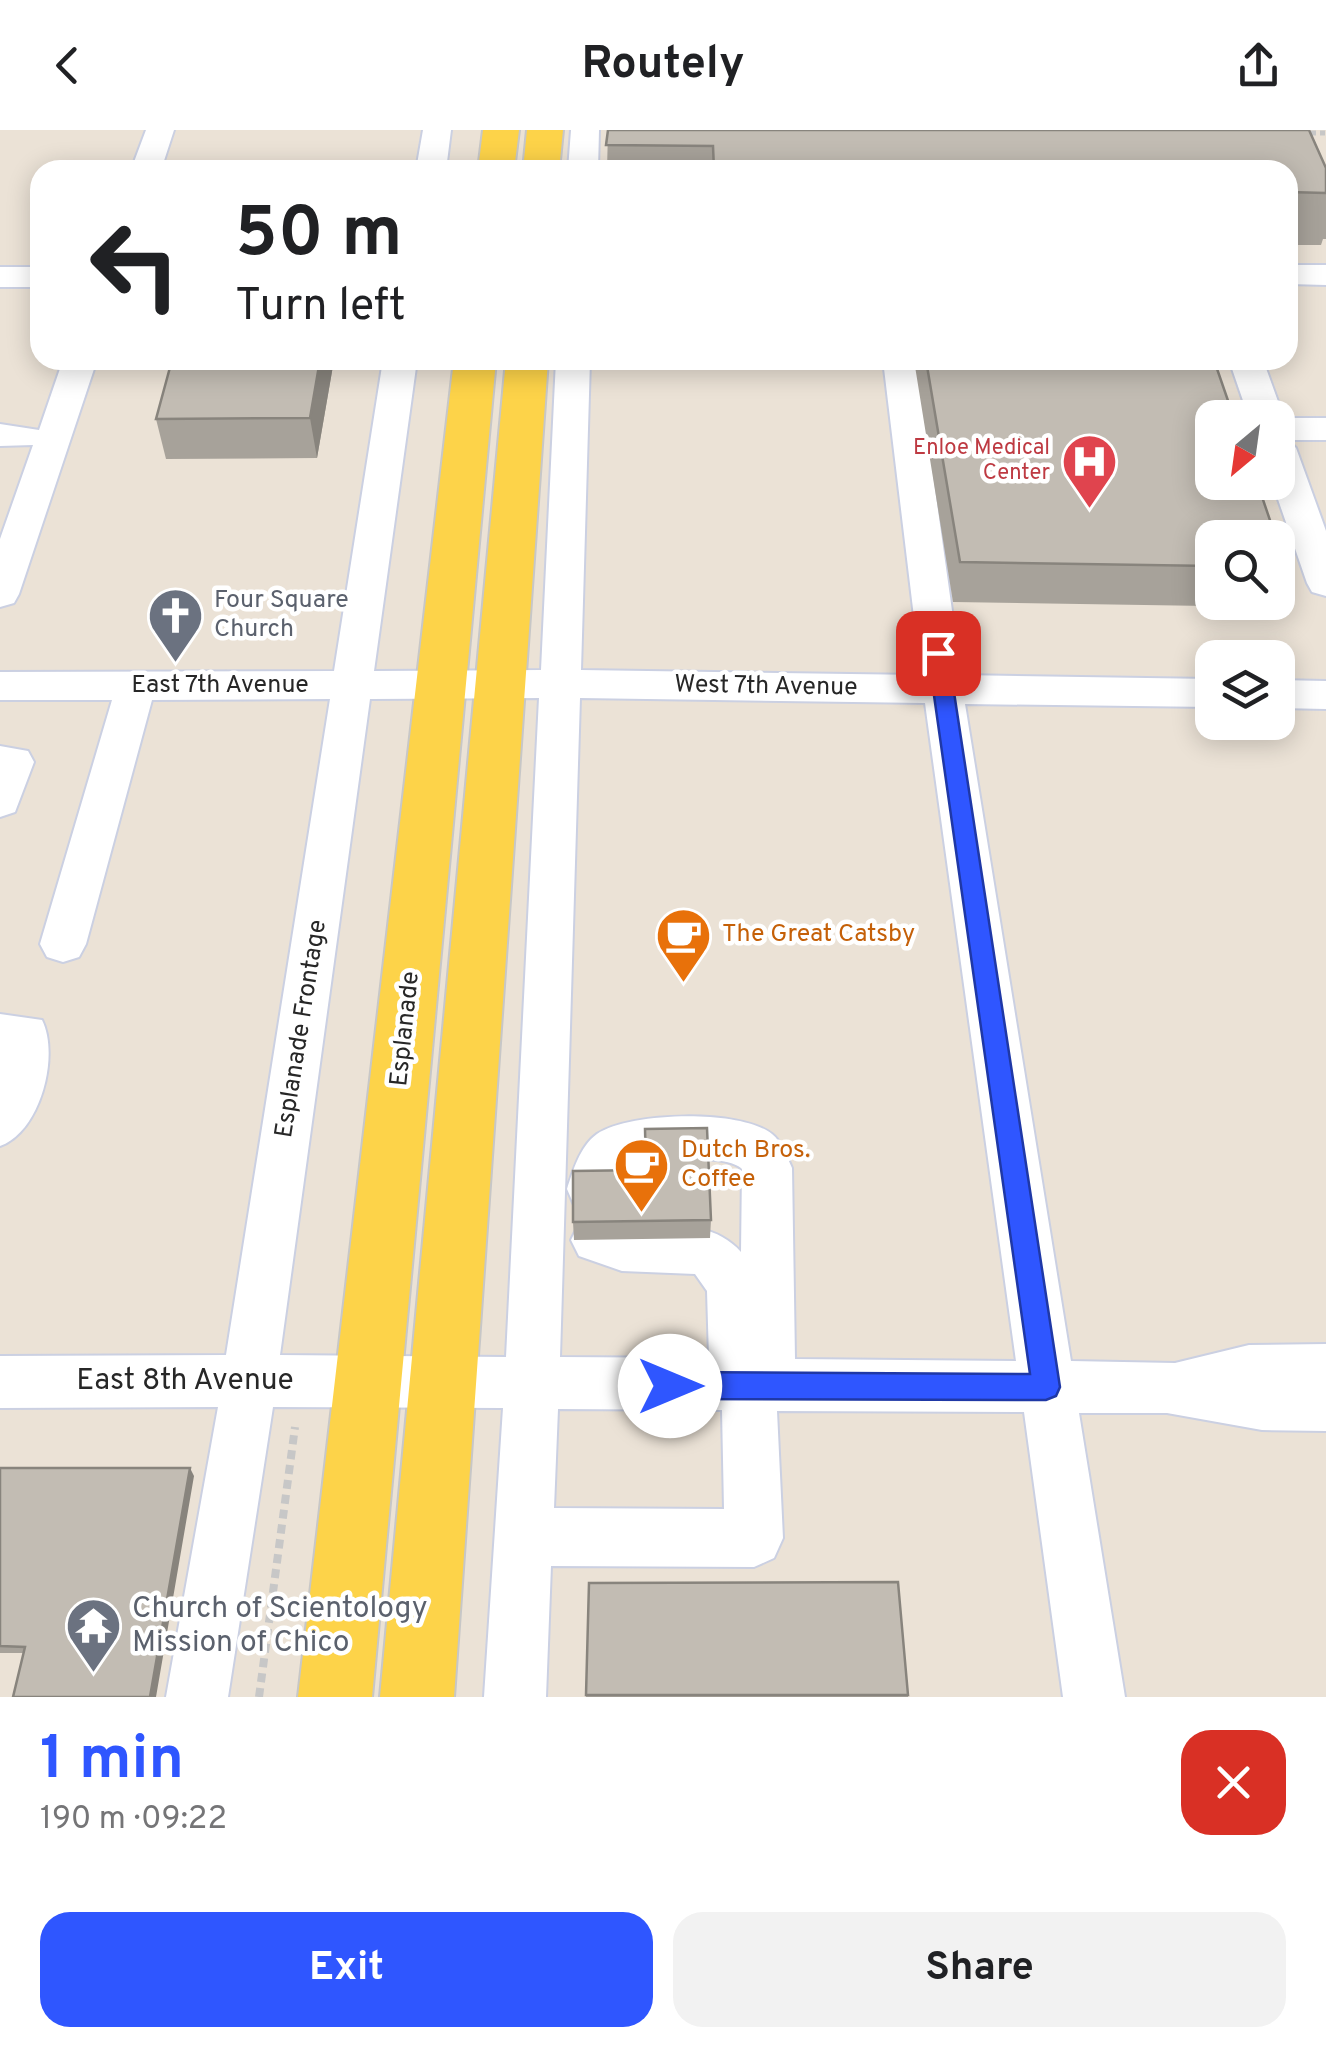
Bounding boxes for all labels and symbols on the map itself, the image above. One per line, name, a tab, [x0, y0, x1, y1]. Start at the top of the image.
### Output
north arrow	[1195, 400, 1295, 500]
hospital icon: Enloe Medical Center	[1059, 431, 1119, 510]
place label: Enloe Medical Center	[913, 435, 1050, 487]
church icon: Four Square Church	[145, 585, 205, 664]
place label: Four Square Church	[214, 585, 349, 646]
pin	[896, 611, 981, 696]
street label: West 7th Avenue	[674, 669, 858, 705]
street label: East 7th Avenue	[131, 670, 309, 702]
cafe icon: The Great Catsby	[653, 905, 713, 984]
street label: Esplanade Frontage	[269, 918, 335, 1140]
place label: The Great Catsby	[722, 919, 915, 951]
street label: Esplanade	[384, 970, 428, 1088]
cafe icon: Dutch Bros. Coffee	[612, 1135, 672, 1214]
place label: Dutch Bros. Coffee	[681, 1135, 810, 1196]
position arrow	[618, 1334, 722, 1438]
street label: East 8th Avenue	[76, 1363, 294, 1400]
place label: Church of Scientology Mission of Chico	[132, 1591, 428, 1662]
temple icon: Church of Scientology Mission of Chico	[63, 1596, 123, 1675]

